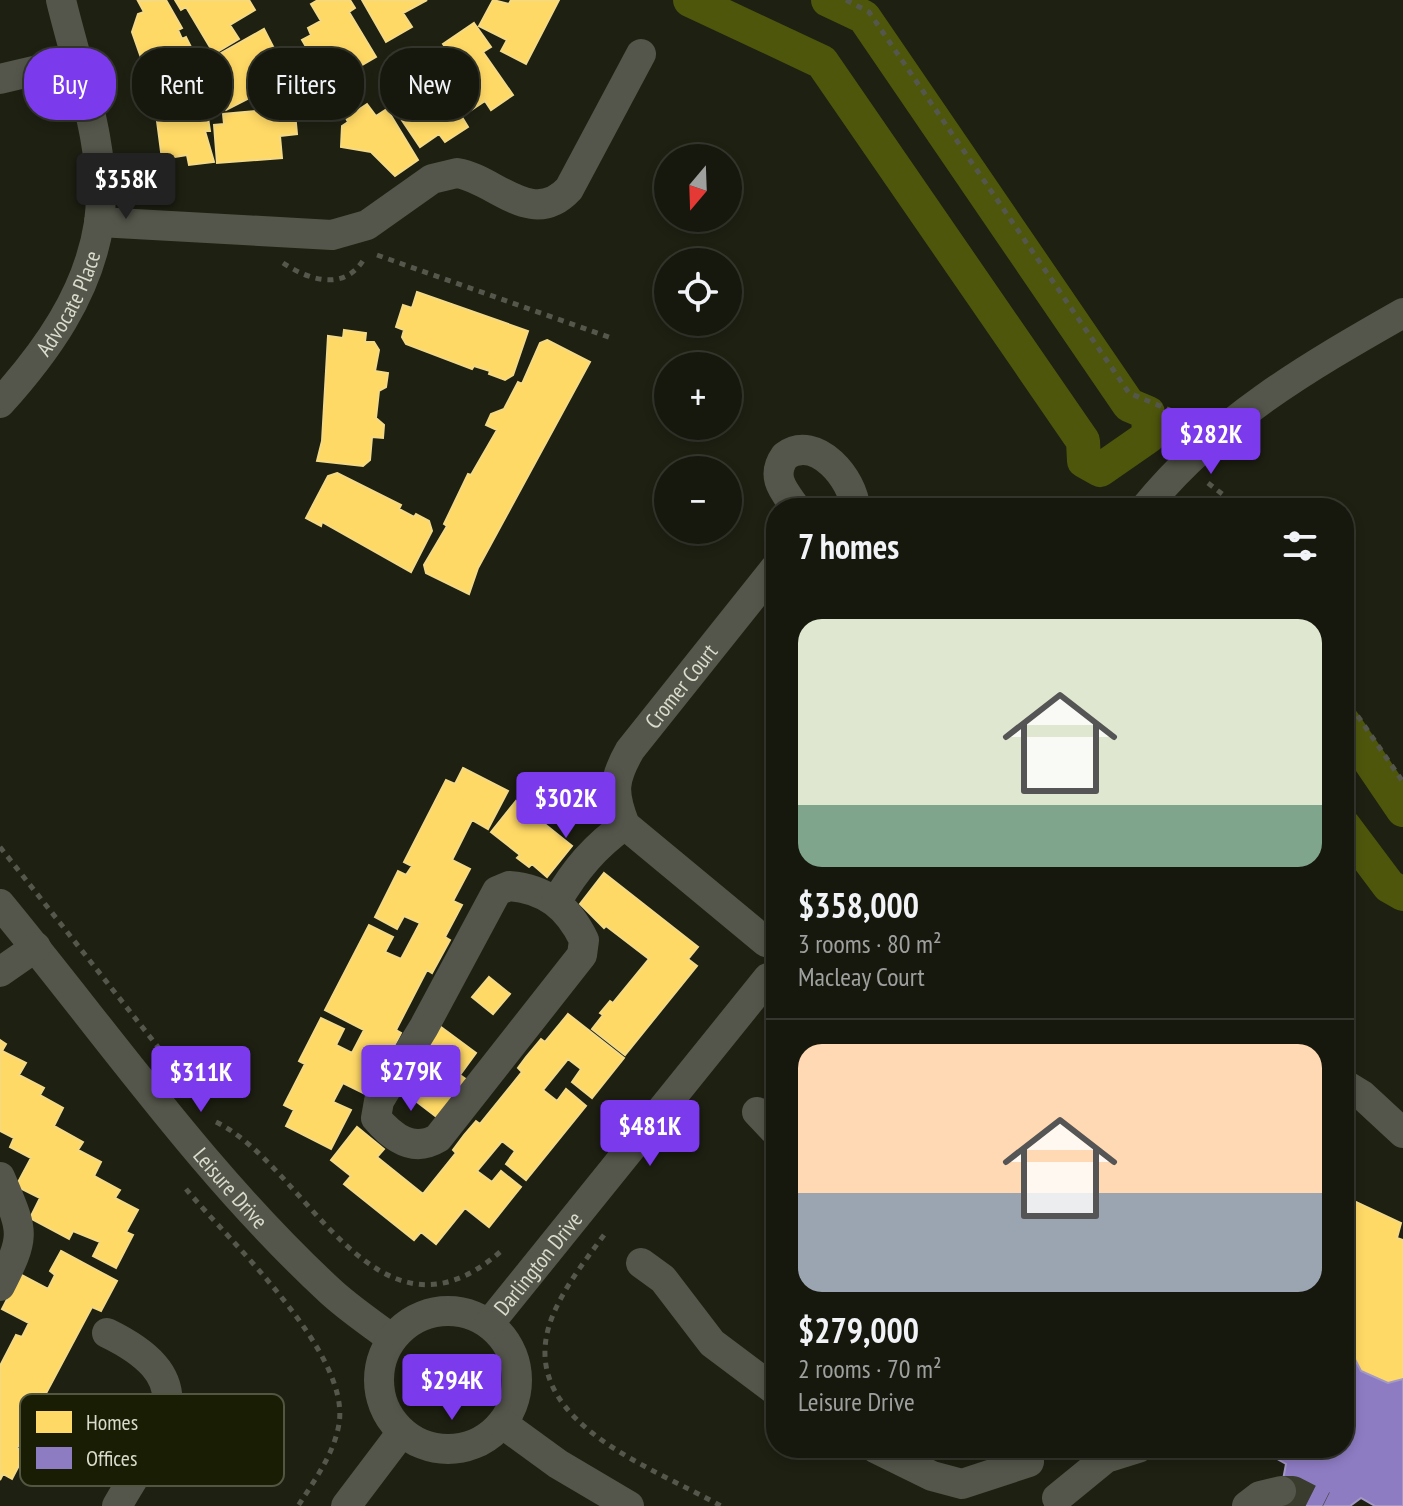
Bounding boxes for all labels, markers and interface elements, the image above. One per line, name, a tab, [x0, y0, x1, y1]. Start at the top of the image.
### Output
chip: Buy	[24, 48, 116, 120]
chip: Rent	[132, 48, 232, 120]
chip: Filters	[248, 48, 364, 120]
chip: New	[380, 48, 479, 120]
north arrow	[654, 144, 742, 232]
map controls	[654, 144, 742, 544]
pin: $358K	[70, 153, 182, 221]
text: $358K	[94, 162, 158, 195]
street label: Advocate Place	[30, 247, 106, 361]
button: locate	[654, 248, 742, 336]
button: +	[654, 352, 742, 440]
pin: $282K	[1155, 408, 1267, 476]
text: $282K	[1179, 417, 1243, 450]
button: −	[654, 456, 742, 544]
text: 7 homes	[798, 524, 899, 568]
icon: filters	[1278, 524, 1322, 568]
street label: Cromer Court	[639, 638, 723, 734]
icon: home	[988, 671, 1132, 815]
pin: $302K	[510, 772, 622, 840]
text: $302K	[534, 781, 598, 814]
text: $358,000	[798, 883, 919, 927]
text: 3 rooms · 80 m²	[798, 927, 942, 960]
text: Macleay Court	[798, 960, 925, 993]
pin: $279K	[355, 1045, 467, 1113]
pin: $311K	[145, 1046, 257, 1114]
text: $279K	[379, 1054, 443, 1087]
text: $311K	[169, 1055, 233, 1088]
icon: home	[988, 1096, 1132, 1240]
pin: $481K	[594, 1100, 706, 1168]
text: $481K	[618, 1109, 682, 1142]
street label: Leisure Drive	[187, 1142, 274, 1234]
street label: Darlington Drive	[488, 1206, 588, 1321]
text: $279,000	[798, 1308, 919, 1352]
text: 2 rooms · 70 m²	[798, 1352, 942, 1385]
pin: $294K	[396, 1354, 508, 1422]
text: $294K	[420, 1363, 484, 1396]
text: Leisure Drive	[798, 1385, 915, 1418]
legend	[20, 1394, 284, 1486]
text: Homes	[86, 1408, 138, 1436]
text: Offices	[86, 1444, 137, 1472]

